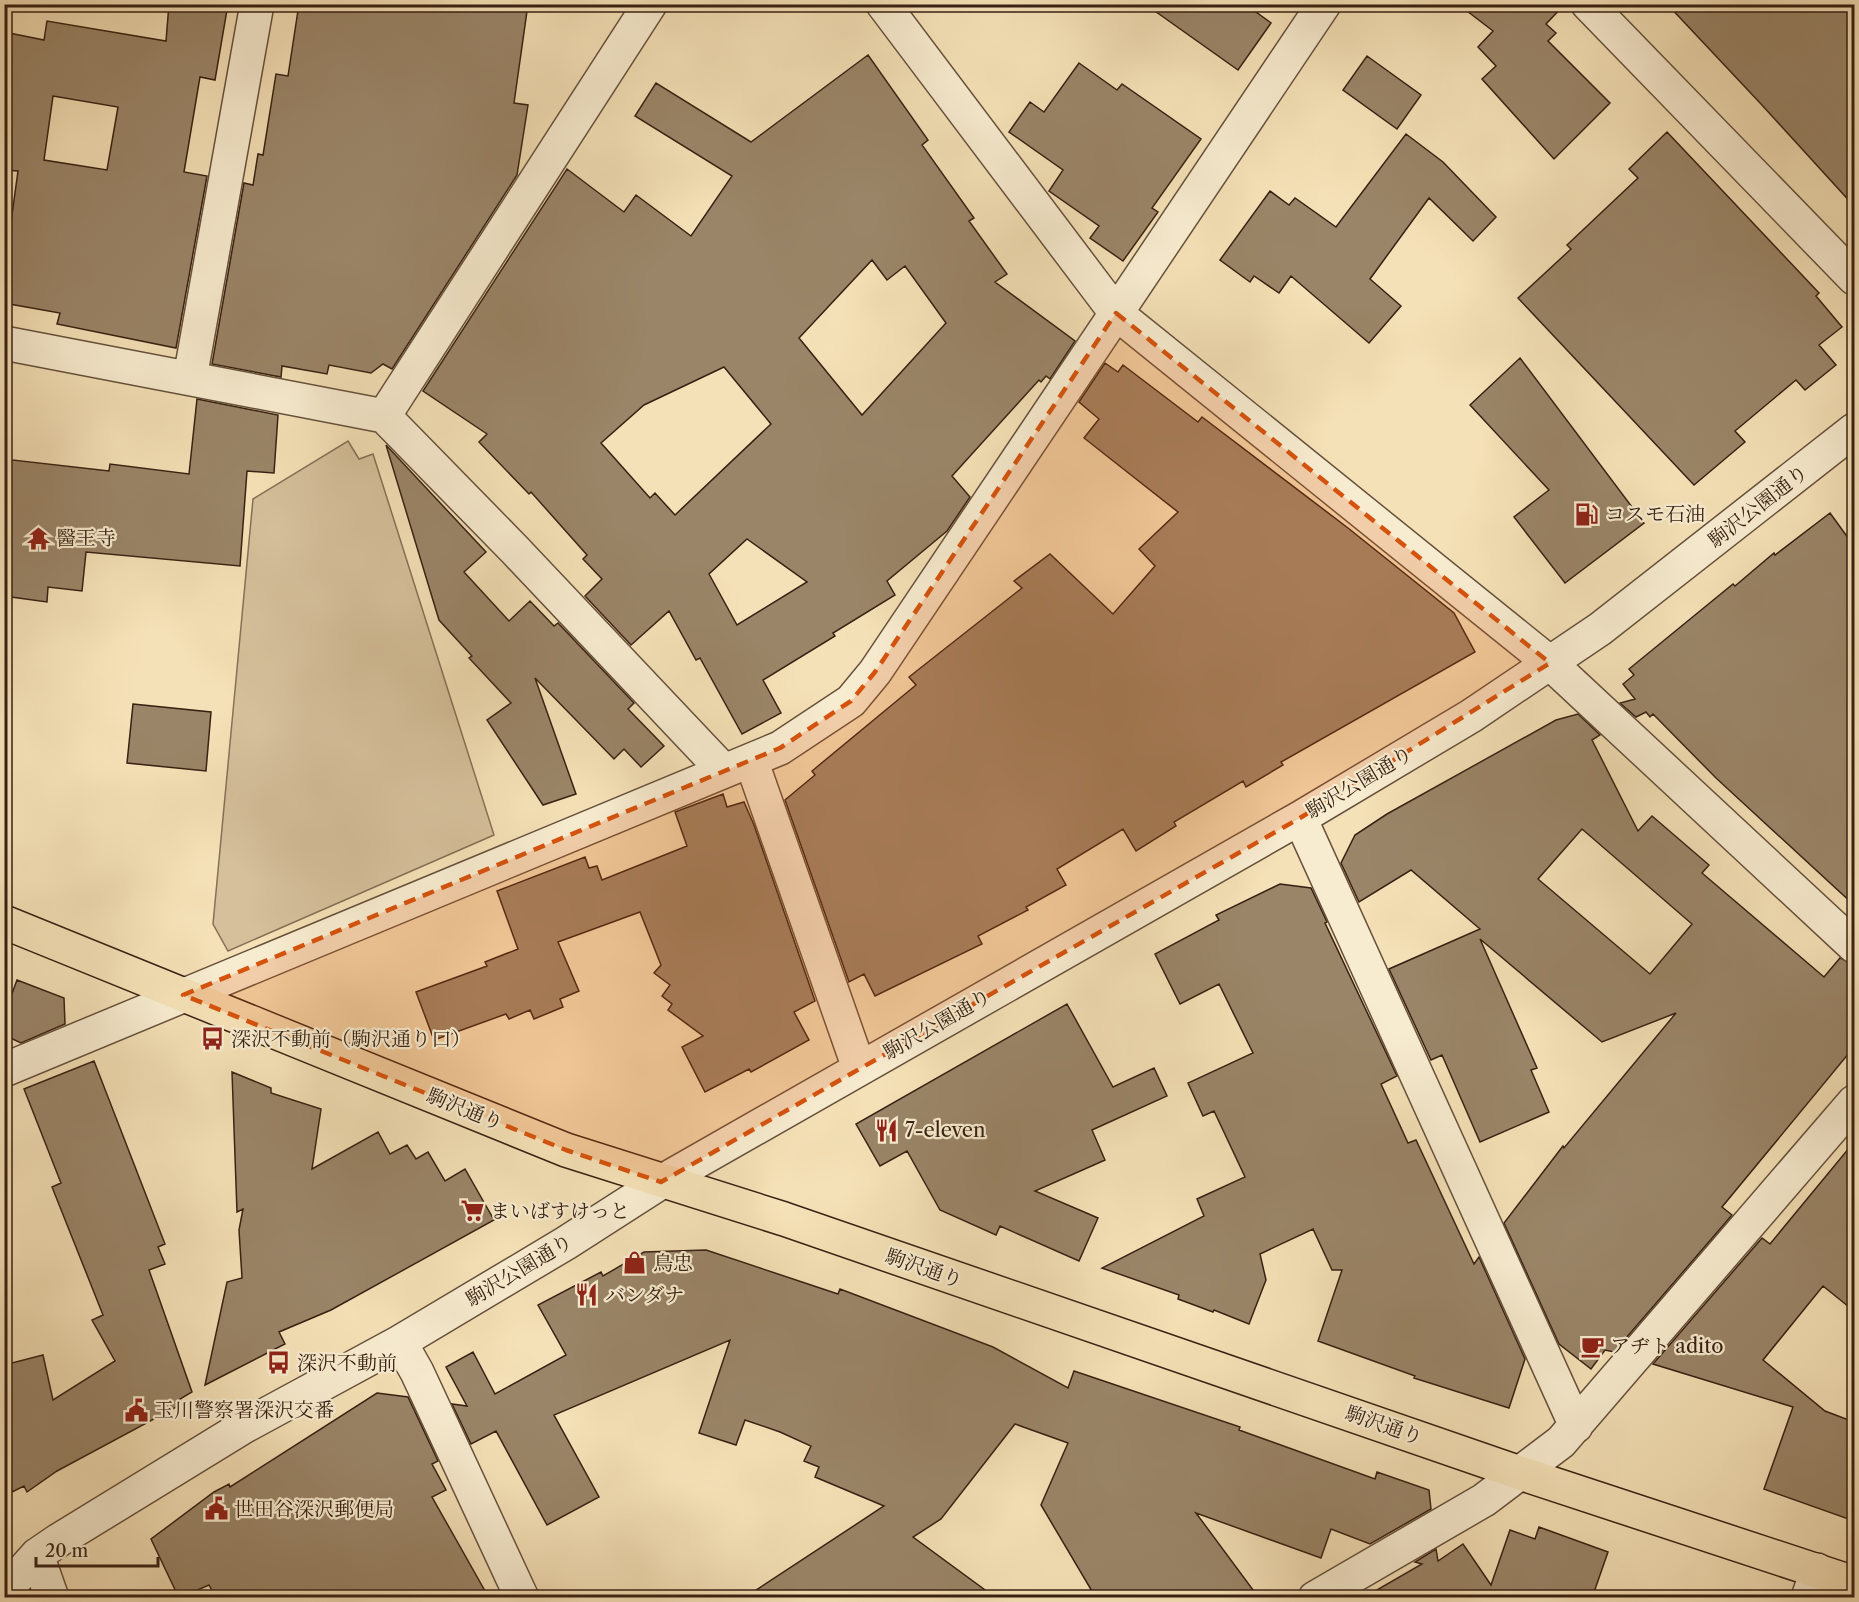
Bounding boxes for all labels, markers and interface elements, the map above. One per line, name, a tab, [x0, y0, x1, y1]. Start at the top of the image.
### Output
street label: 駒沢公園通り	[1703, 460, 1813, 552]
fuel station icon: コスモ石油	[1574, 501, 1600, 527]
place label: コスモ石油	[1605, 502, 1705, 526]
temple icon: 醫王寺	[25, 525, 51, 551]
place label: 醫王寺	[56, 526, 116, 550]
street label: 駒沢公園通り	[1301, 741, 1417, 823]
street label: 駒沢公園通り	[879, 984, 995, 1064]
bus stop icon: 深沢不動前（駒沢通り口）	[200, 1026, 226, 1052]
place label: 深沢不動前（駒沢通り口）	[231, 1027, 471, 1051]
street label: 駒沢通り	[423, 1083, 507, 1135]
restaurant icon: 7-eleven	[874, 1117, 900, 1143]
place label: 7-eleven	[905, 1118, 986, 1142]
supermarket icon: まいばすけっと	[459, 1198, 485, 1224]
place label: まいばすけっと	[490, 1199, 630, 1223]
street label: 駒沢公園通り	[461, 1229, 577, 1311]
street label: 駒沢通り	[882, 1244, 966, 1292]
shop icon: 鳥忠	[622, 1250, 648, 1276]
place label: 鳥忠	[653, 1251, 693, 1275]
restaurant icon: バンダナ	[574, 1282, 600, 1308]
place label: バンダナ	[605, 1283, 684, 1307]
cafe icon: アヂト adito	[1579, 1333, 1605, 1359]
place label: アヂト adito	[1610, 1334, 1723, 1358]
bus stop icon: 深沢不動前	[266, 1350, 292, 1376]
place label: 深沢不動前	[297, 1351, 397, 1375]
public building icon: 玉川警察署深沢交番	[123, 1397, 149, 1423]
place label: 玉川警察署深沢交番	[154, 1398, 334, 1422]
street label: 駒沢通り	[1342, 1401, 1426, 1449]
public building icon: 世田谷深沢郵便局	[203, 1496, 229, 1522]
place label: 世田谷深沢郵便局	[234, 1497, 394, 1521]
scale bar	[36, 1530, 158, 1568]
text: 20 m	[45, 1540, 89, 1562]

